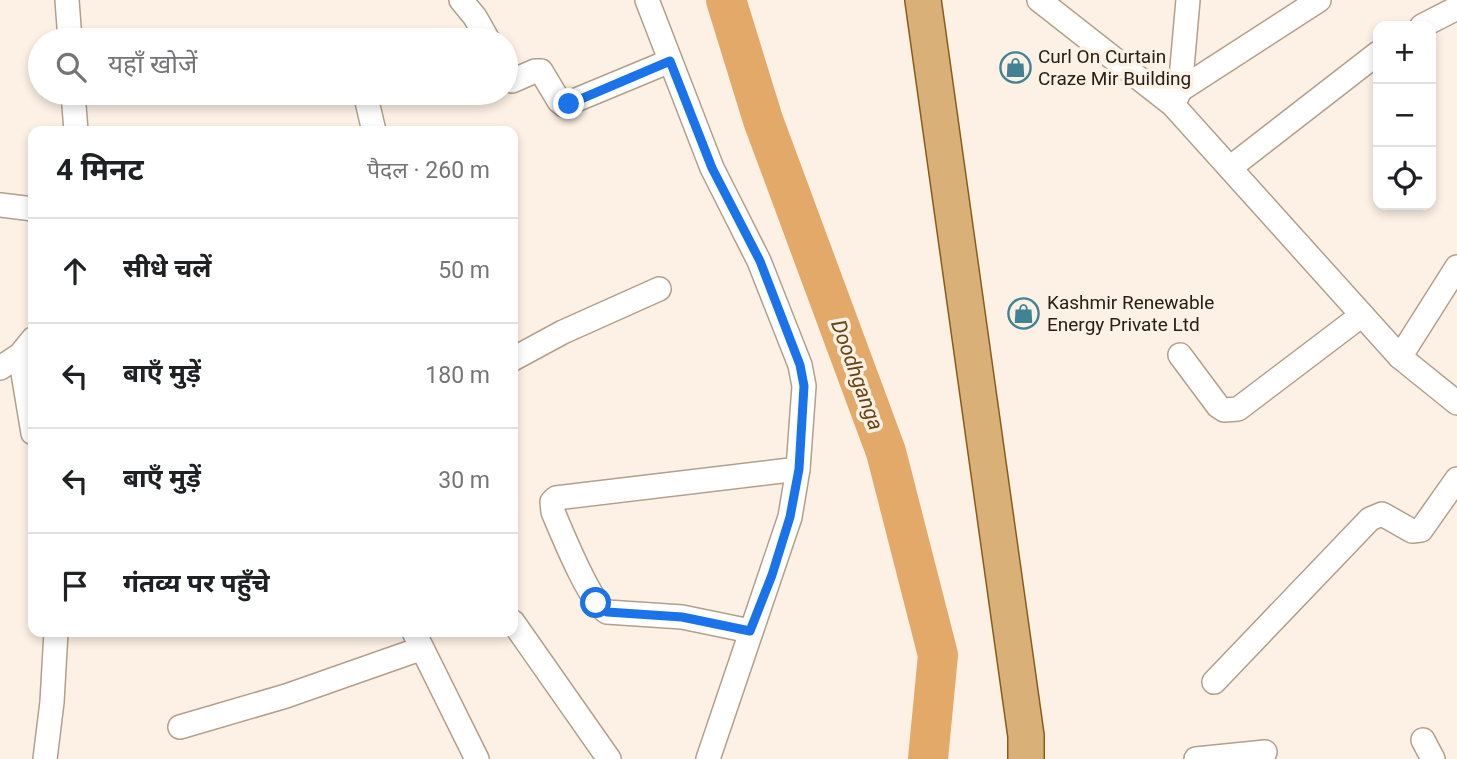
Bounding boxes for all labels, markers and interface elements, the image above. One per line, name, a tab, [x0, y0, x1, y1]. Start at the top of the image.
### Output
map controls	[1373, 21, 1436, 210]
button: +	[1373, 21, 1436, 84]
search box	[28, 28, 518, 105]
place label: Curl On Curtain Craze Mir Building	[1038, 45, 1191, 90]
icon: search	[52, 48, 90, 86]
text: यहाँ खोजें	[108, 49, 197, 79]
shop icon: Curl On Curtain Craze Mir Building	[998, 50, 1032, 84]
button: −	[1373, 84, 1436, 147]
route end	[553, 88, 584, 119]
button: locate	[1373, 147, 1436, 210]
text: 4 मिनट	[56, 152, 144, 187]
text: पैदल · 260 m	[367, 157, 490, 184]
icon: ahead	[56, 252, 94, 290]
text: सीधे चलें	[123, 253, 211, 283]
text: 50 m	[438, 257, 490, 284]
place label: Kashmir Renewable Energy Private Ltd	[1047, 291, 1214, 336]
shop icon: Kashmir Renewable Energy Private Ltd	[1007, 296, 1041, 330]
water label: Doodhganga	[826, 317, 888, 433]
icon: left	[56, 357, 94, 395]
text: बाएँ मुड़ें	[123, 358, 201, 388]
text: 180 m	[425, 362, 490, 389]
icon: left	[56, 462, 94, 500]
text: बाएँ मुड़ें	[123, 463, 201, 493]
text: 30 m	[438, 467, 490, 494]
icon: arrive	[56, 567, 94, 605]
text: गंतव्य पर पहुँचे	[123, 568, 270, 598]
route start	[580, 587, 611, 618]

